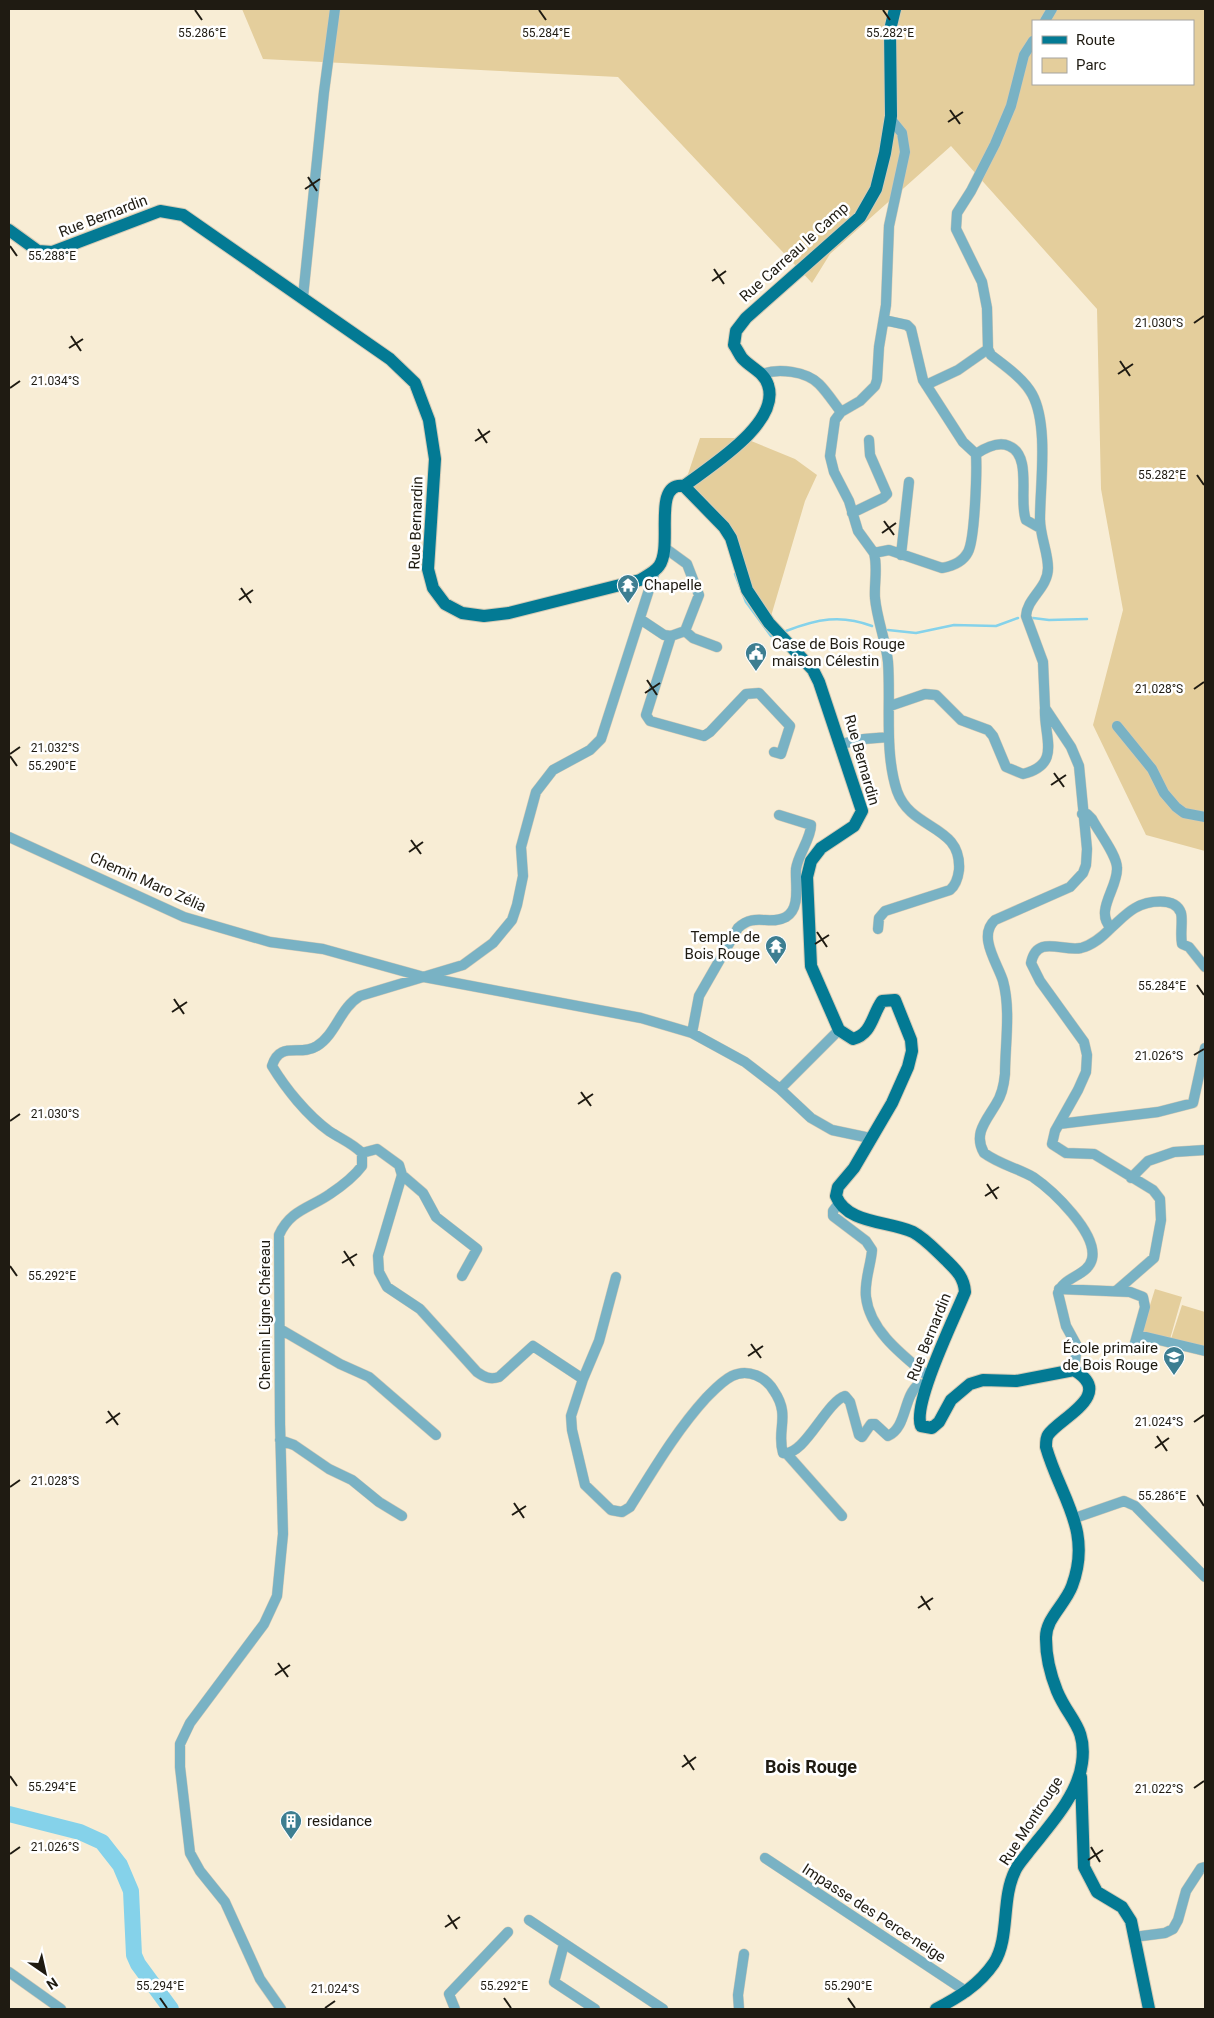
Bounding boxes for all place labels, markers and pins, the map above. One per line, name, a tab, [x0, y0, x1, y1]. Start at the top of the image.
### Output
temple icon: Chapelle	[616, 573, 640, 604]
place label: Chapelle	[644, 576, 702, 594]
place label: Case de Bois Rouge maison Célestin	[772, 635, 905, 670]
public building icon: Case de Bois Rouge maison Célestin	[744, 641, 768, 672]
place label: Temple de Bois Rouge	[685, 928, 760, 963]
temple icon: Temple de Bois Rouge	[764, 934, 788, 965]
place label: École primaire de Bois Rouge	[1062, 1339, 1158, 1374]
school or university icon: École primaire de Bois Rouge	[1162, 1345, 1186, 1376]
building icon: residance	[279, 1809, 303, 1840]
place label: residance	[307, 1812, 372, 1830]

